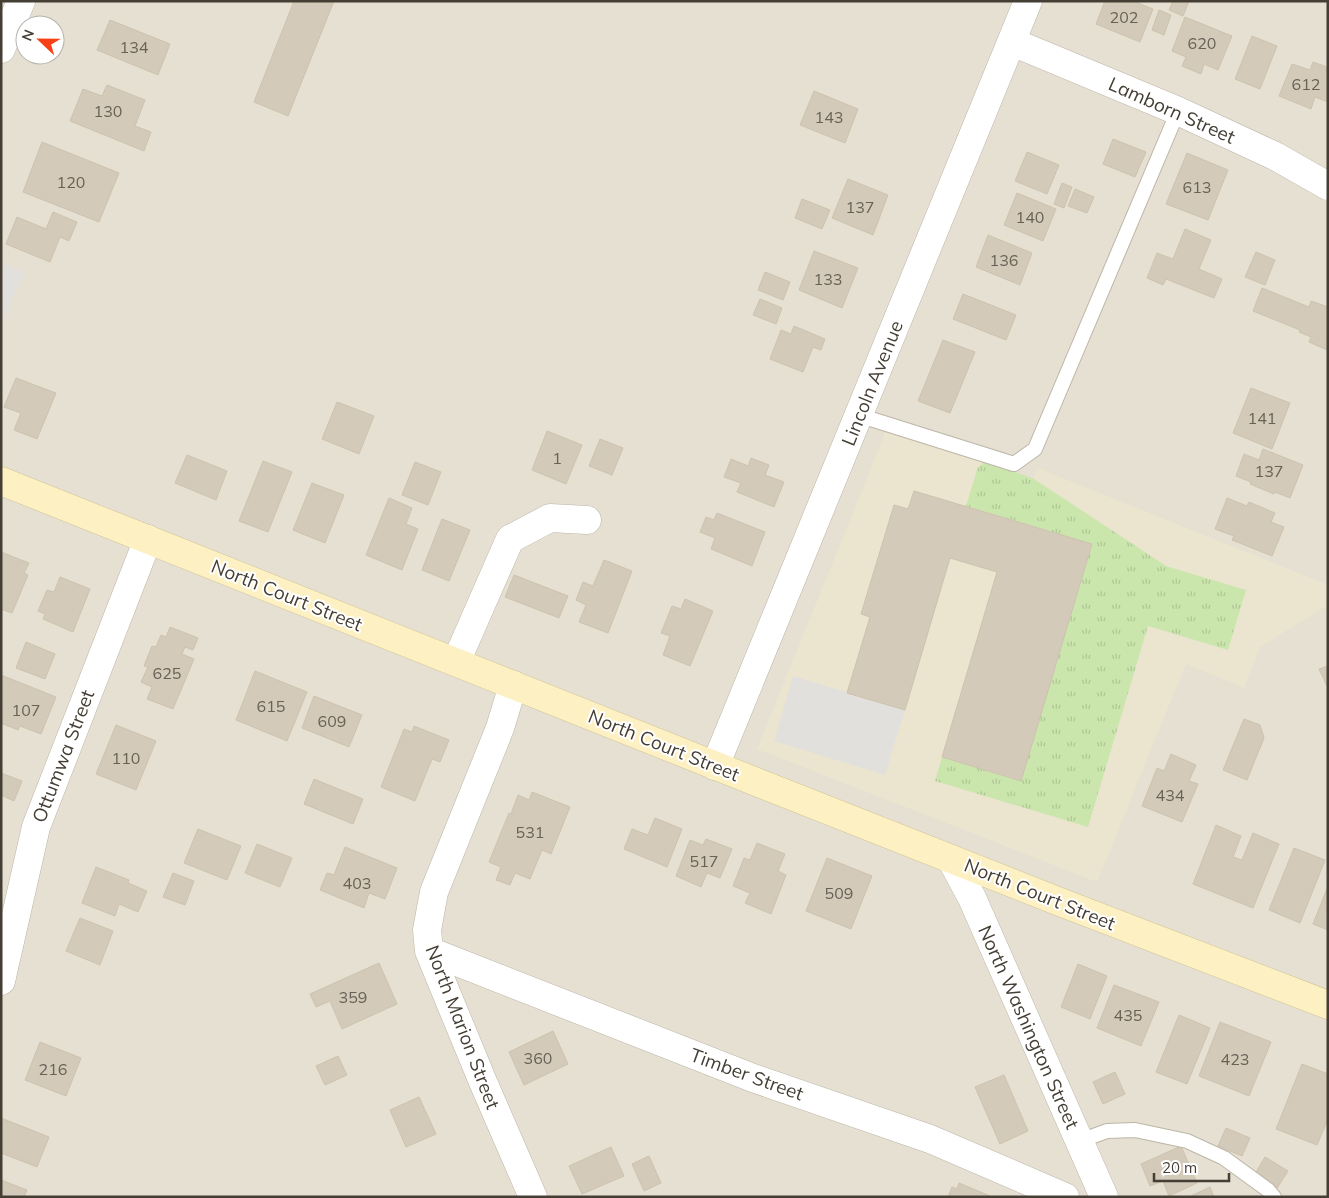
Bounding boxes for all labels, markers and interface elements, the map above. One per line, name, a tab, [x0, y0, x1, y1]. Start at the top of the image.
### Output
house number: 202	[1110, 7, 1138, 27]
north arrow	[15, 15, 65, 65]
text: N	[18, 27, 38, 43]
house number: 620	[1188, 33, 1216, 53]
house number: 134	[120, 37, 149, 57]
street label: Lamborn Street	[1105, 71, 1239, 149]
house number: 612	[1292, 74, 1320, 94]
house number: 130	[94, 101, 122, 121]
house number: 143	[815, 107, 843, 127]
house number: 120	[57, 172, 85, 192]
house number: 613	[1183, 177, 1211, 197]
house number: 137	[846, 197, 874, 217]
house number: 140	[1016, 207, 1044, 227]
house number: 136	[990, 250, 1018, 270]
house number: 133	[814, 269, 842, 289]
street label: Lincoln Avenue	[836, 317, 908, 449]
house number: 141	[1248, 408, 1276, 428]
house number: 1	[552, 448, 562, 468]
house number: 137	[1255, 461, 1283, 481]
street label: North Court Street	[208, 554, 366, 636]
house number: 625	[153, 663, 181, 683]
street label: Ottumwa Street	[27, 686, 100, 826]
house number: 615	[257, 696, 285, 716]
house number: 107	[12, 700, 40, 720]
street label: North Court Street	[585, 704, 743, 786]
house number: 609	[318, 711, 346, 731]
house number: 110	[112, 748, 140, 768]
house number: 434	[1156, 785, 1185, 805]
house number: 531	[516, 822, 544, 842]
house number: 517	[690, 851, 718, 871]
street label: North Court Street	[961, 853, 1119, 935]
house number: 403	[343, 873, 371, 893]
house number: 509	[825, 883, 853, 903]
street label: North Washington Street	[973, 921, 1085, 1133]
street label: North Marion Street	[421, 942, 505, 1113]
house number: 359	[339, 987, 367, 1007]
house number: 435	[1114, 1005, 1142, 1025]
street label: Timber Street	[687, 1042, 807, 1106]
house number: 360	[524, 1048, 552, 1068]
house number: 423	[1221, 1049, 1249, 1069]
house number: 216	[39, 1059, 67, 1079]
scale bar	[1154, 1150, 1229, 1182]
text: 20 m	[1162, 1158, 1197, 1177]

